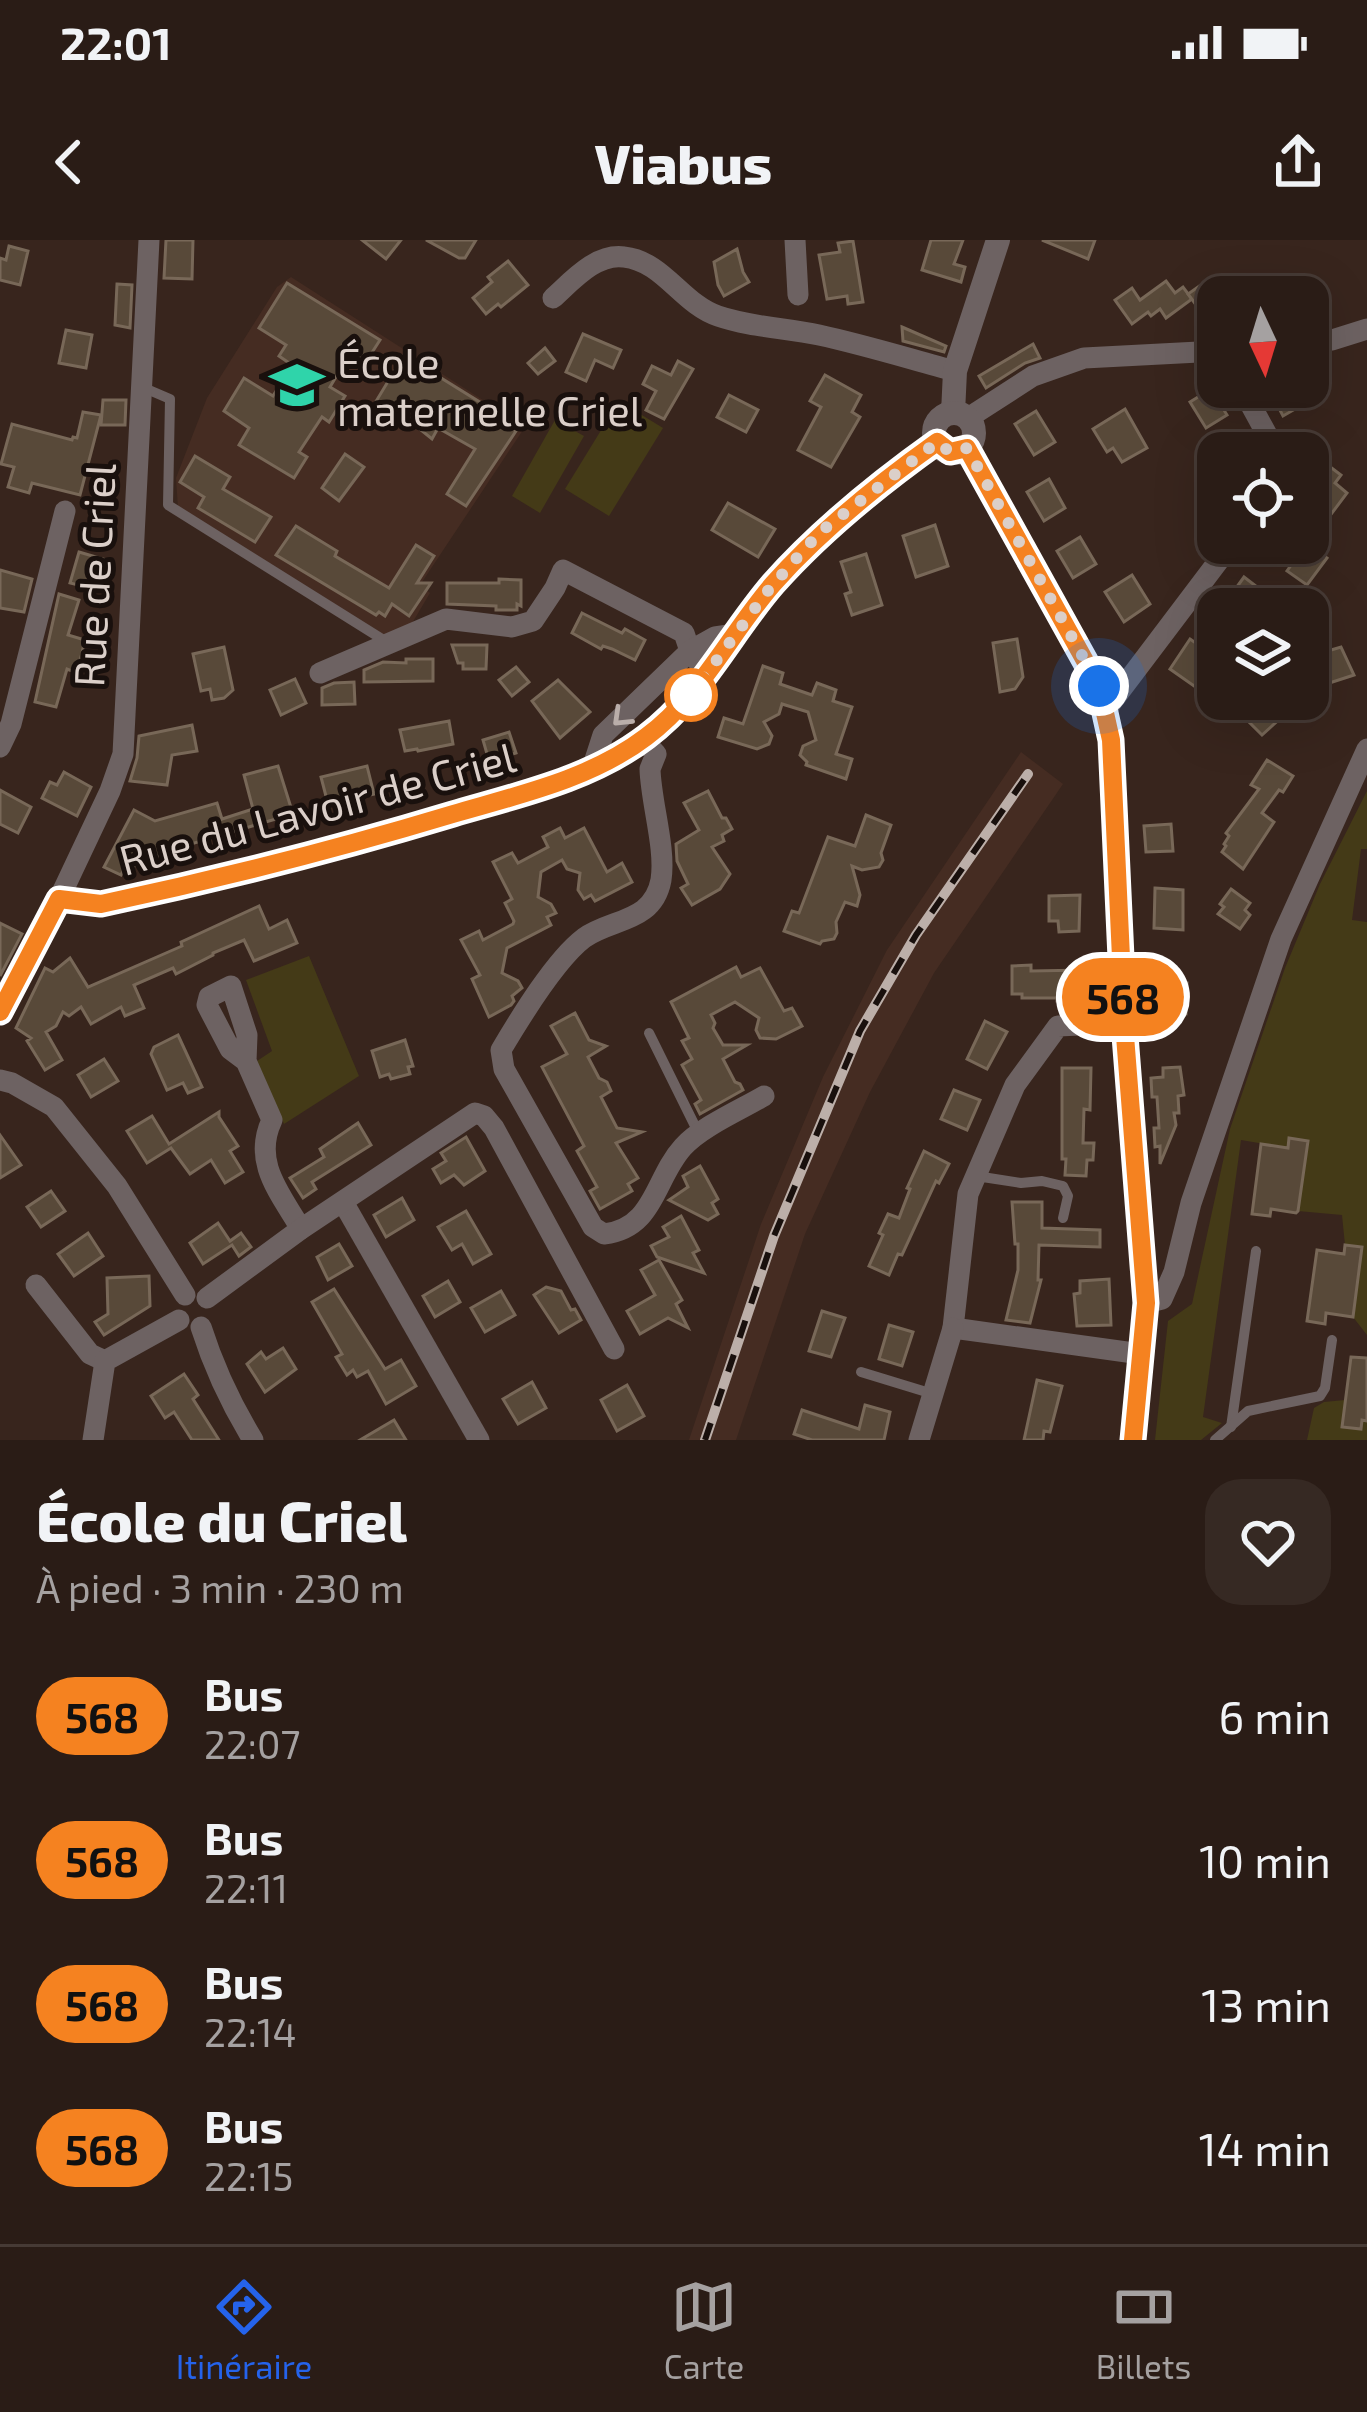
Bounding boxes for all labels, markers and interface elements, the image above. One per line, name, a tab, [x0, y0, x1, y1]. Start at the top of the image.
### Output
text: 22:01	[60, 15, 172, 69]
icon: back	[36, 129, 102, 195]
icon: share	[1265, 129, 1331, 195]
text: Viabus	[595, 130, 772, 195]
north arrow	[1197, 276, 1329, 408]
map controls	[1197, 276, 1329, 720]
place label: École maternelle Criel	[337, 336, 643, 434]
school or university icon: École maternelle Criel	[268, 356, 326, 414]
button: locate	[1197, 432, 1329, 564]
street label: Rue de Criel	[62, 461, 124, 688]
button: layers	[1197, 588, 1329, 720]
your location	[1069, 656, 1129, 716]
unlabelled marker	[666, 670, 716, 720]
one-way arrow	[613, 703, 635, 725]
street label: Rue du Lavoir de Criel	[114, 730, 521, 884]
line badge: 568	[1054, 958, 1192, 1036]
text: 568	[1086, 972, 1160, 1022]
button: heart	[1205, 1479, 1331, 1605]
text: École du Criel	[36, 1485, 407, 1553]
text: À pied · 3 min · 230 m	[36, 1564, 404, 1611]
text: Bus	[204, 1666, 283, 1720]
text: 6 min	[1218, 1689, 1331, 1743]
text: 568	[65, 1691, 139, 1741]
text: 22:07	[204, 1720, 301, 1767]
text: Bus	[204, 1810, 283, 1864]
text: 10 min	[1199, 1833, 1331, 1887]
text: 568	[65, 1835, 139, 1885]
text: 22:11	[204, 1864, 288, 1911]
text: Bus	[204, 1954, 283, 2008]
text: 13 min	[1201, 1977, 1331, 2031]
text: 568	[65, 1979, 139, 2029]
text: 22:14	[204, 2008, 297, 2055]
text: Bus	[204, 2098, 283, 2152]
text: 14 min	[1199, 2121, 1331, 2175]
text: 568	[65, 2123, 139, 2173]
text: 22:15	[204, 2152, 293, 2199]
tab: Itinéraire	[176, 2274, 312, 2386]
tab: Carte	[664, 2274, 744, 2386]
tab: Billets	[1096, 2274, 1191, 2386]

